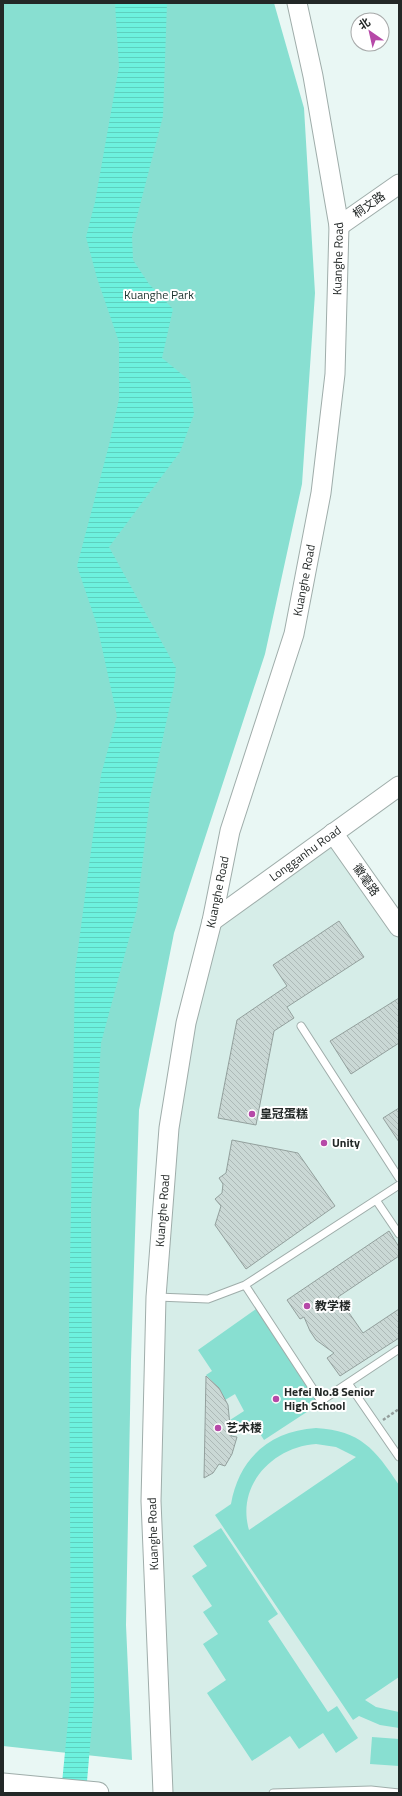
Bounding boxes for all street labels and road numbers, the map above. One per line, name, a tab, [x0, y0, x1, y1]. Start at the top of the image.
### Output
street label: 桐文路	[349, 186, 389, 223]
street label: Kuanghe Road	[327, 221, 348, 295]
street label: Kuanghe Road	[288, 543, 320, 618]
street label: Longganhu Road	[265, 821, 345, 886]
street label: Kuanghe Road	[201, 854, 234, 930]
street label: 徽毫路	[348, 860, 385, 900]
street label: Kuanghe Road	[150, 1173, 174, 1248]
street label: Kuanghe Road	[142, 1497, 163, 1571]

